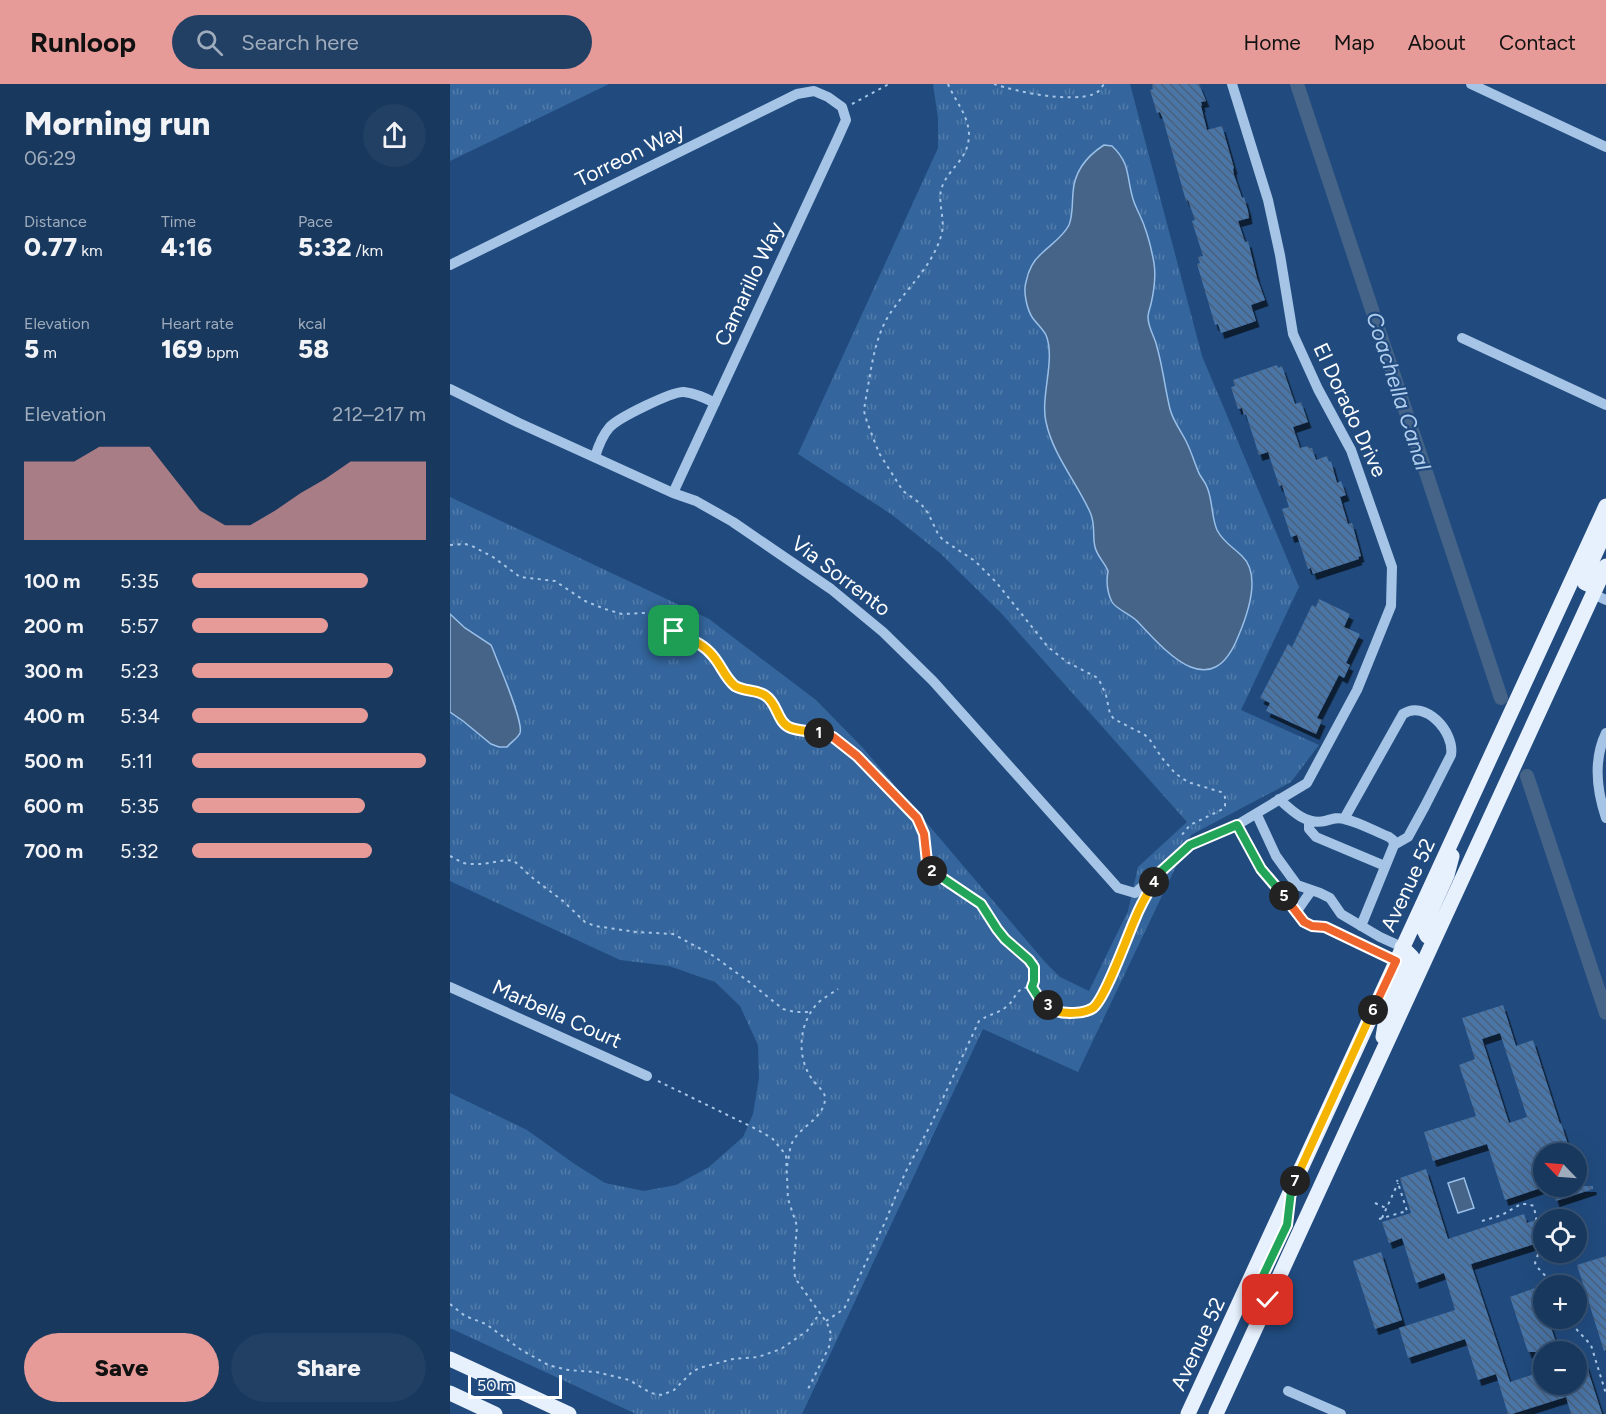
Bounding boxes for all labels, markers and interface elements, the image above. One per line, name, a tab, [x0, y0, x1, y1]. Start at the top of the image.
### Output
search box	[172, 15, 592, 69]
text: Runloop	[30, 25, 136, 59]
icon: search	[193, 26, 226, 59]
text: Search here	[241, 29, 359, 56]
text: Home	[1244, 30, 1301, 55]
text: Map	[1334, 30, 1375, 55]
text: About	[1408, 30, 1466, 55]
text: Contact	[1499, 30, 1576, 55]
text: Morning run	[24, 104, 210, 143]
button: share	[363, 104, 426, 167]
street label: Torreon Way	[571, 117, 688, 192]
text: 06:29	[24, 146, 76, 170]
text: Distance	[24, 212, 87, 231]
text: Time	[161, 212, 196, 231]
text: Pace	[298, 212, 333, 231]
street label: Camarillo Way	[709, 218, 788, 350]
text: 0.77	[24, 231, 77, 263]
text: 4:16	[161, 231, 212, 263]
text: 5:32	[298, 231, 351, 263]
text: km	[77, 241, 103, 260]
text: /km	[351, 241, 383, 260]
water label: Coachella Canal	[1360, 309, 1437, 474]
text: Elevation	[24, 314, 90, 333]
text: Heart rate	[161, 314, 234, 333]
text: kcal	[298, 314, 326, 333]
text: 5	[24, 333, 39, 365]
text: 169	[161, 333, 203, 365]
text: 58	[298, 333, 329, 365]
street label: El Dorado Drive	[1309, 339, 1392, 481]
text: m	[39, 343, 57, 362]
text: bpm	[203, 343, 239, 362]
text: Elevation	[24, 402, 106, 426]
text: 212–217 m	[332, 402, 426, 426]
street label: Via Sorrento	[787, 530, 896, 621]
text: 100 m	[24, 569, 81, 593]
text: 5:35	[120, 569, 159, 593]
pin	[648, 605, 699, 656]
text: 200 m	[24, 614, 84, 638]
text: 5:57	[120, 614, 159, 638]
icon: arrive	[657, 614, 690, 647]
text: 300 m	[24, 659, 83, 683]
text: 5:23	[120, 659, 159, 683]
text: 400 m	[24, 704, 85, 728]
text: 5:34	[120, 704, 160, 728]
pin: 1	[804, 718, 834, 748]
text: 1	[816, 723, 822, 742]
text: 500 m	[24, 749, 84, 773]
text: 5:11	[120, 749, 153, 773]
text: 600 m	[24, 794, 84, 818]
text: 5:35	[120, 794, 159, 818]
street label: Avenue 52	[1375, 834, 1440, 935]
text: 700 m	[24, 839, 83, 863]
text: 5:32	[120, 839, 159, 863]
pin: 2	[917, 856, 947, 886]
text: 2	[927, 861, 937, 880]
pin: 4	[1139, 867, 1169, 897]
text: 4	[1149, 872, 1159, 891]
pin: 5	[1269, 881, 1299, 911]
text: 5	[1279, 886, 1289, 905]
street label: Marbella Court	[489, 974, 626, 1053]
pin: 3	[1033, 990, 1063, 1020]
text: 3	[1044, 995, 1052, 1014]
pin: 6	[1358, 995, 1388, 1025]
text: 6	[1368, 1000, 1378, 1019]
north arrow	[1533, 1143, 1587, 1197]
map controls	[1533, 1143, 1587, 1395]
pin: 7	[1280, 1166, 1310, 1196]
text: 7	[1291, 1171, 1299, 1190]
button: locate	[1533, 1209, 1587, 1263]
pin	[1242, 1274, 1293, 1325]
button: +	[1533, 1275, 1587, 1329]
icon: check	[1251, 1283, 1284, 1316]
street label: Avenue 52	[1165, 1293, 1230, 1394]
button: Save	[24, 1333, 219, 1402]
button: Share	[231, 1333, 426, 1402]
button: −	[1533, 1341, 1587, 1395]
scale bar	[468, 1372, 562, 1400]
text: 50 m	[477, 1376, 514, 1395]

